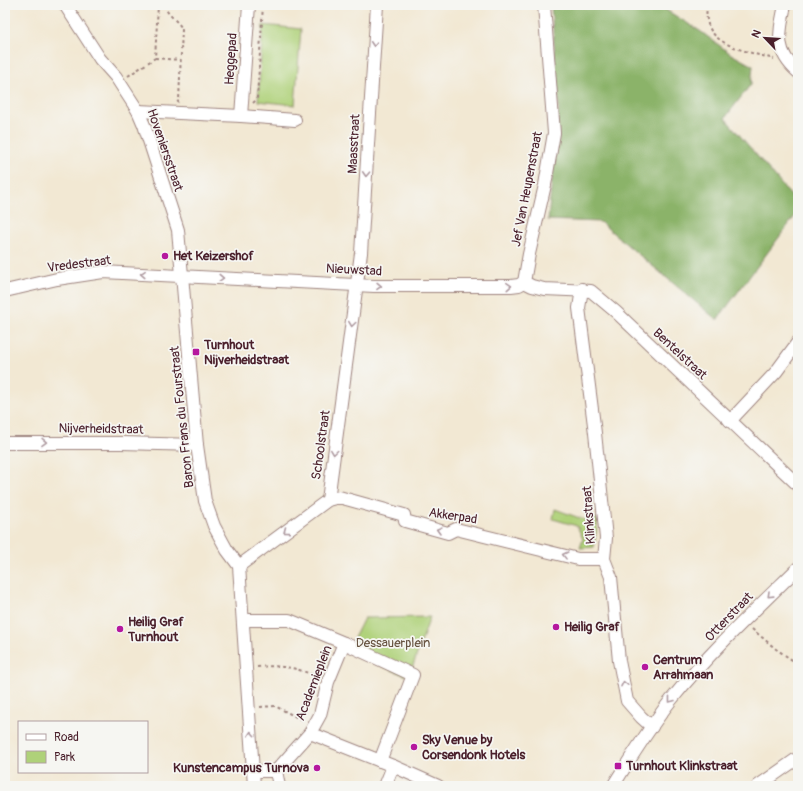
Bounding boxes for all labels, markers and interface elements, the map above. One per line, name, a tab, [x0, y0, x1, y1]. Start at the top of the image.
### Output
north arrow	[745, 18, 785, 58]
text: N	[749, 27, 764, 40]
street label: Heggepad	[221, 32, 241, 86]
one-way arrow	[370, 41, 379, 47]
street label: Hoveniersstraat	[143, 107, 187, 194]
street label: Maasstraat	[344, 113, 364, 174]
street label: Jef Van Heupenstraat	[508, 129, 546, 248]
one-way arrow	[362, 171, 371, 177]
place label: Het Keizershof	[173, 248, 254, 264]
marker: Het Keizershof	[160, 251, 170, 261]
street label: Vredestraat	[46, 252, 113, 276]
street label: Nieuwstad	[325, 261, 383, 279]
one-way arrow	[140, 270, 146, 278]
one-way arrow	[218, 274, 224, 283]
one-way arrow	[506, 281, 512, 290]
one-way arrow	[376, 282, 382, 290]
one-way arrow	[348, 320, 357, 327]
street label: Bentelstraat	[650, 325, 711, 384]
place label: Turnhout Nijverheidstraat	[203, 337, 290, 368]
street label: Baron Frans du Fourstraat	[167, 345, 197, 489]
marker: Turnhout Nijverheidstraat	[191, 347, 201, 357]
street label: Schoolstraat	[308, 408, 334, 481]
street label: Nijverheidstraat	[58, 420, 144, 438]
one-way arrow	[41, 438, 47, 446]
one-way arrow	[330, 449, 339, 455]
street label: Klinkstraat	[579, 484, 599, 545]
street label: Akkerpad	[428, 504, 478, 528]
one-way arrow	[283, 526, 290, 534]
one-way arrow	[436, 526, 443, 535]
one-way arrow	[562, 552, 568, 560]
street label: Otterstraat	[702, 588, 757, 645]
one-way arrow	[767, 591, 775, 598]
place label: Heilig Graf Turnhout	[127, 614, 185, 645]
place label: Heilig Graf	[564, 619, 621, 635]
marker: Heilig Graf	[551, 622, 561, 632]
marker: Heilig Graf Turnhout	[115, 624, 125, 634]
park label: Dessauerplein	[356, 635, 430, 651]
street label: Academieplein	[292, 643, 336, 723]
place label: Centrum Arrahmaan	[653, 652, 714, 683]
marker: Centrum Arrahmaan	[640, 662, 650, 672]
one-way arrow	[620, 681, 628, 687]
one-way arrow	[669, 696, 676, 703]
legend	[18, 721, 148, 773]
text: Road	[54, 730, 79, 745]
one-way arrow	[246, 731, 255, 737]
place label: Sky Venue by Corsendonk Hotels	[422, 732, 525, 763]
marker: Sky Venue by Corsendonk Hotels	[409, 742, 419, 752]
text: Park	[54, 750, 75, 765]
place label: Turnhout Klinkstraat	[625, 758, 738, 774]
place label: Kunstencampus Turnova	[173, 760, 309, 776]
marker: Turnhout Klinkstraat	[613, 761, 623, 771]
marker: Kunstencampus Turnova	[312, 763, 322, 773]

